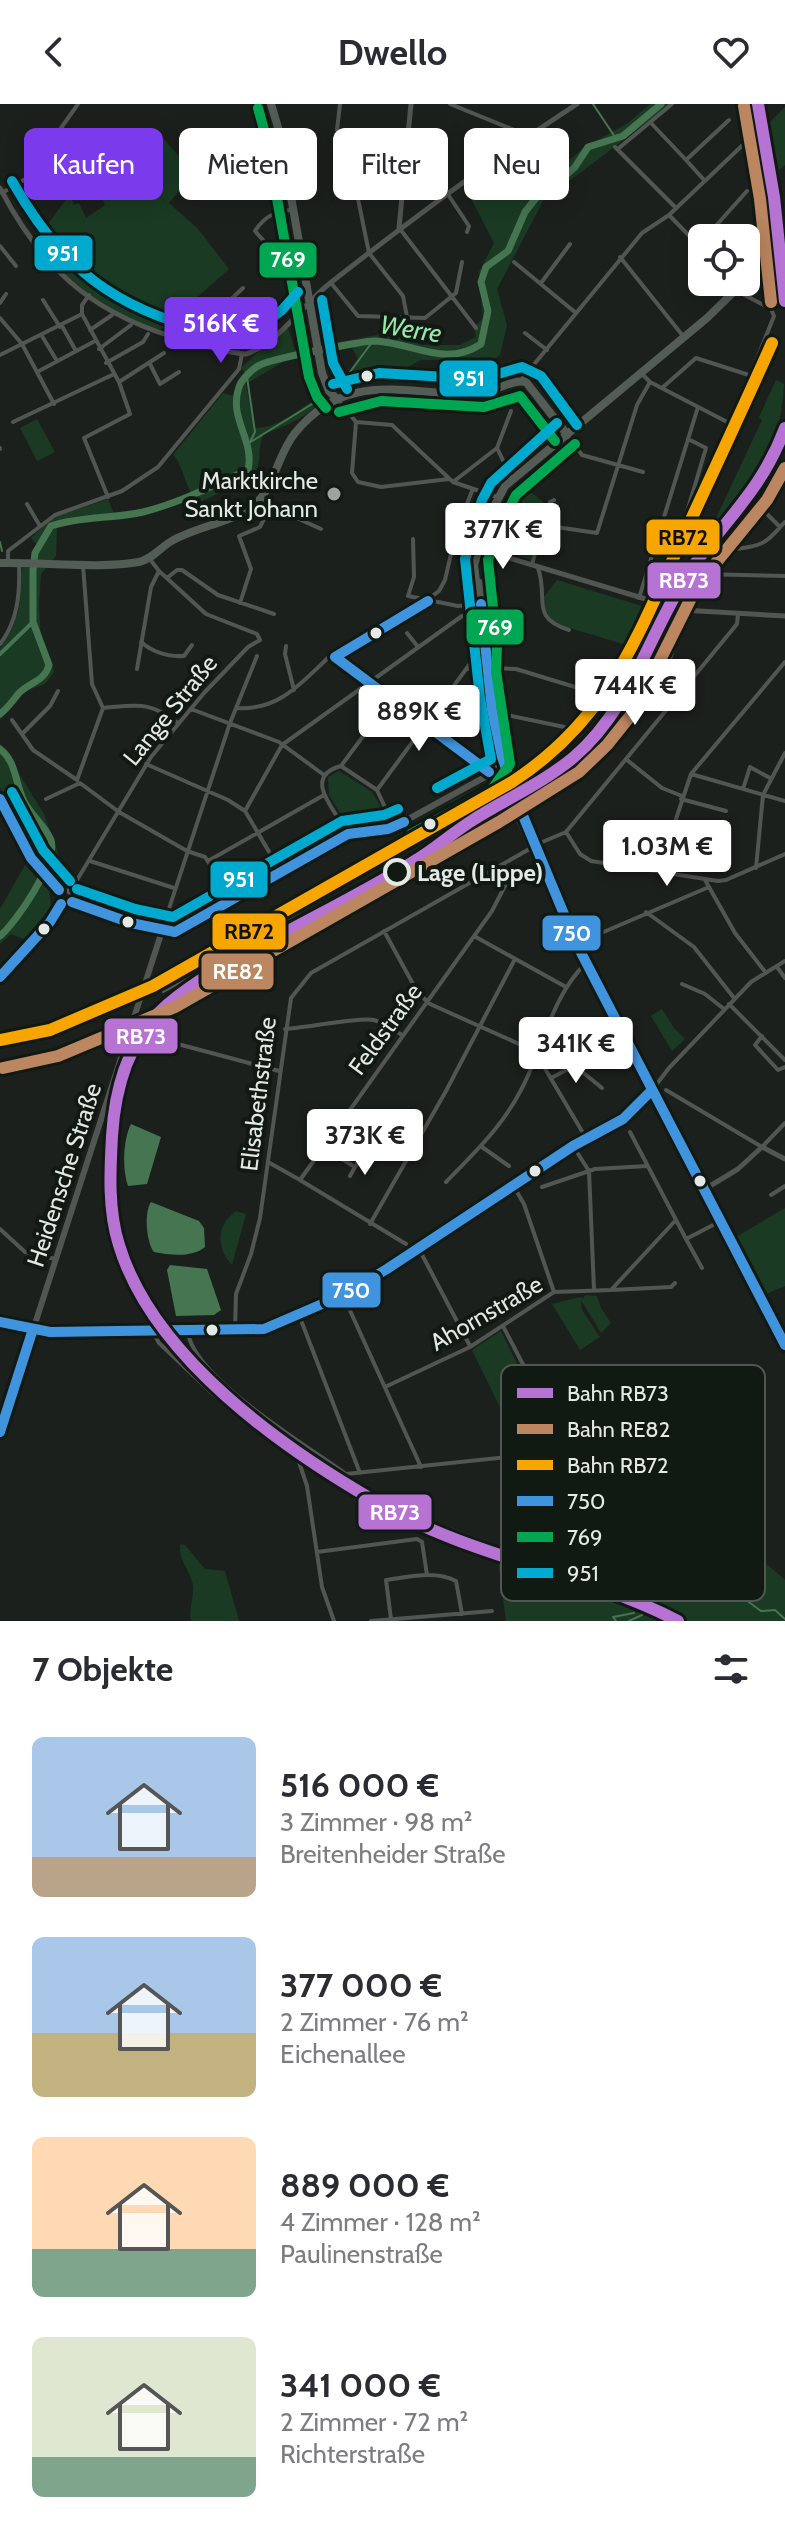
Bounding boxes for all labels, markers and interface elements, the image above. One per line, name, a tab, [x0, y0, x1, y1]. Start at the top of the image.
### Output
icon: back	[32, 30, 76, 74]
text: Dwello	[338, 30, 447, 74]
icon: heart	[709, 30, 753, 74]
chip: Kaufen	[24, 128, 163, 200]
chip: Mieten	[179, 128, 317, 200]
chip: Filter	[333, 128, 448, 200]
chip: Neu	[464, 128, 569, 200]
map controls	[688, 224, 760, 296]
button: locate	[688, 224, 760, 296]
line badge: 951	[33, 234, 94, 272]
text: 951	[47, 240, 79, 267]
line badge: 769	[258, 241, 318, 279]
text: 769	[270, 246, 306, 273]
pin: 516K €	[156, 297, 286, 365]
text: 516K €	[183, 307, 260, 339]
water label: Werre	[378, 308, 444, 350]
line badge: 951	[438, 359, 499, 398]
text: 951	[453, 365, 485, 392]
unlabelled marker	[359, 368, 375, 384]
place label: Marktkirche Sankt Johann	[184, 466, 318, 523]
marker: Marktkirche Sankt Johann	[325, 485, 343, 503]
pin: 377K €	[438, 503, 568, 571]
text: 377K €	[463, 513, 543, 545]
line badge: RB72	[645, 518, 721, 556]
text: RB72	[658, 524, 708, 551]
line badge: RB73	[646, 561, 722, 600]
text: RB73	[659, 567, 709, 594]
line badge: 769	[465, 608, 525, 646]
text: 769	[477, 614, 513, 641]
unlabelled marker	[368, 625, 384, 641]
street label: Lange Straße	[117, 649, 223, 771]
pin: 744K €	[570, 659, 700, 727]
text: 744K €	[593, 669, 677, 701]
pin: 889K €	[354, 685, 484, 753]
text: 889K €	[377, 695, 461, 727]
unlabelled marker	[422, 816, 438, 832]
pin: 1.03M €	[593, 820, 741, 888]
text: 1.03M €	[621, 830, 713, 862]
place label: Lage (Lippe)	[417, 858, 543, 887]
marker: Lage (Lippe)	[384, 859, 410, 885]
line badge: 951	[209, 860, 269, 899]
text: 951	[223, 866, 255, 893]
line badge: RB72	[211, 912, 287, 951]
unlabelled marker	[120, 914, 136, 930]
line badge: 750	[541, 914, 602, 952]
text: RB72	[224, 918, 274, 945]
text: 750	[553, 920, 591, 947]
unlabelled marker	[36, 921, 52, 937]
line badge: RE82	[200, 952, 275, 991]
text: RE82	[212, 958, 264, 985]
street label: Feldstraße	[342, 978, 428, 1080]
street label: Elisabethstraße	[234, 1015, 282, 1173]
line badge: RB73	[103, 1017, 179, 1055]
pin: 341K €	[511, 1017, 641, 1085]
text: RB73	[116, 1023, 166, 1050]
text: 341K €	[537, 1027, 615, 1059]
street label: Heidensche Straße	[21, 1080, 107, 1270]
pin: 373K €	[300, 1109, 430, 1177]
text: 373K €	[325, 1119, 405, 1151]
unlabelled marker	[527, 1163, 543, 1179]
unlabelled marker	[692, 1173, 708, 1189]
street label: Ahornstraße	[425, 1269, 547, 1357]
line badge: 750	[321, 1271, 382, 1309]
text: 750	[332, 1277, 370, 1304]
unlabelled marker	[204, 1322, 220, 1338]
legend	[501, 1365, 765, 1601]
text: Bahn RB73	[567, 1380, 669, 1407]
text: Bahn RE82	[567, 1416, 670, 1443]
text: Bahn RB72	[567, 1452, 669, 1479]
text: 750	[567, 1488, 605, 1515]
line badge: RB73	[357, 1493, 433, 1531]
text: RB73	[370, 1499, 420, 1526]
text: 769	[567, 1524, 603, 1551]
text: 951	[567, 1560, 599, 1587]
icon: filters	[709, 1647, 753, 1691]
text: 7 Objekte	[32, 1648, 173, 1690]
text: 516 000 €	[280, 1764, 439, 1806]
icon: home	[96, 1769, 192, 1865]
text: 3 Zimmer · 98 m²	[280, 1806, 472, 1838]
text: Breitenheider Straße	[280, 1838, 506, 1870]
text: 377 000 €	[280, 1964, 442, 2006]
icon: home	[96, 1969, 192, 2065]
text: 2 Zimmer · 76 m²	[280, 2006, 469, 2038]
text: Eichenallee	[280, 2038, 405, 2070]
text: 889 000 €	[280, 2164, 449, 2206]
icon: home	[96, 2169, 192, 2265]
text: 4 Zimmer · 128 m²	[280, 2206, 481, 2238]
text: Paulinenstraße	[280, 2238, 443, 2270]
text: 341 000 €	[280, 2364, 441, 2406]
icon: home	[96, 2369, 192, 2465]
text: 2 Zimmer · 72 m²	[280, 2406, 468, 2438]
text: Richterstraße	[280, 2438, 425, 2470]

